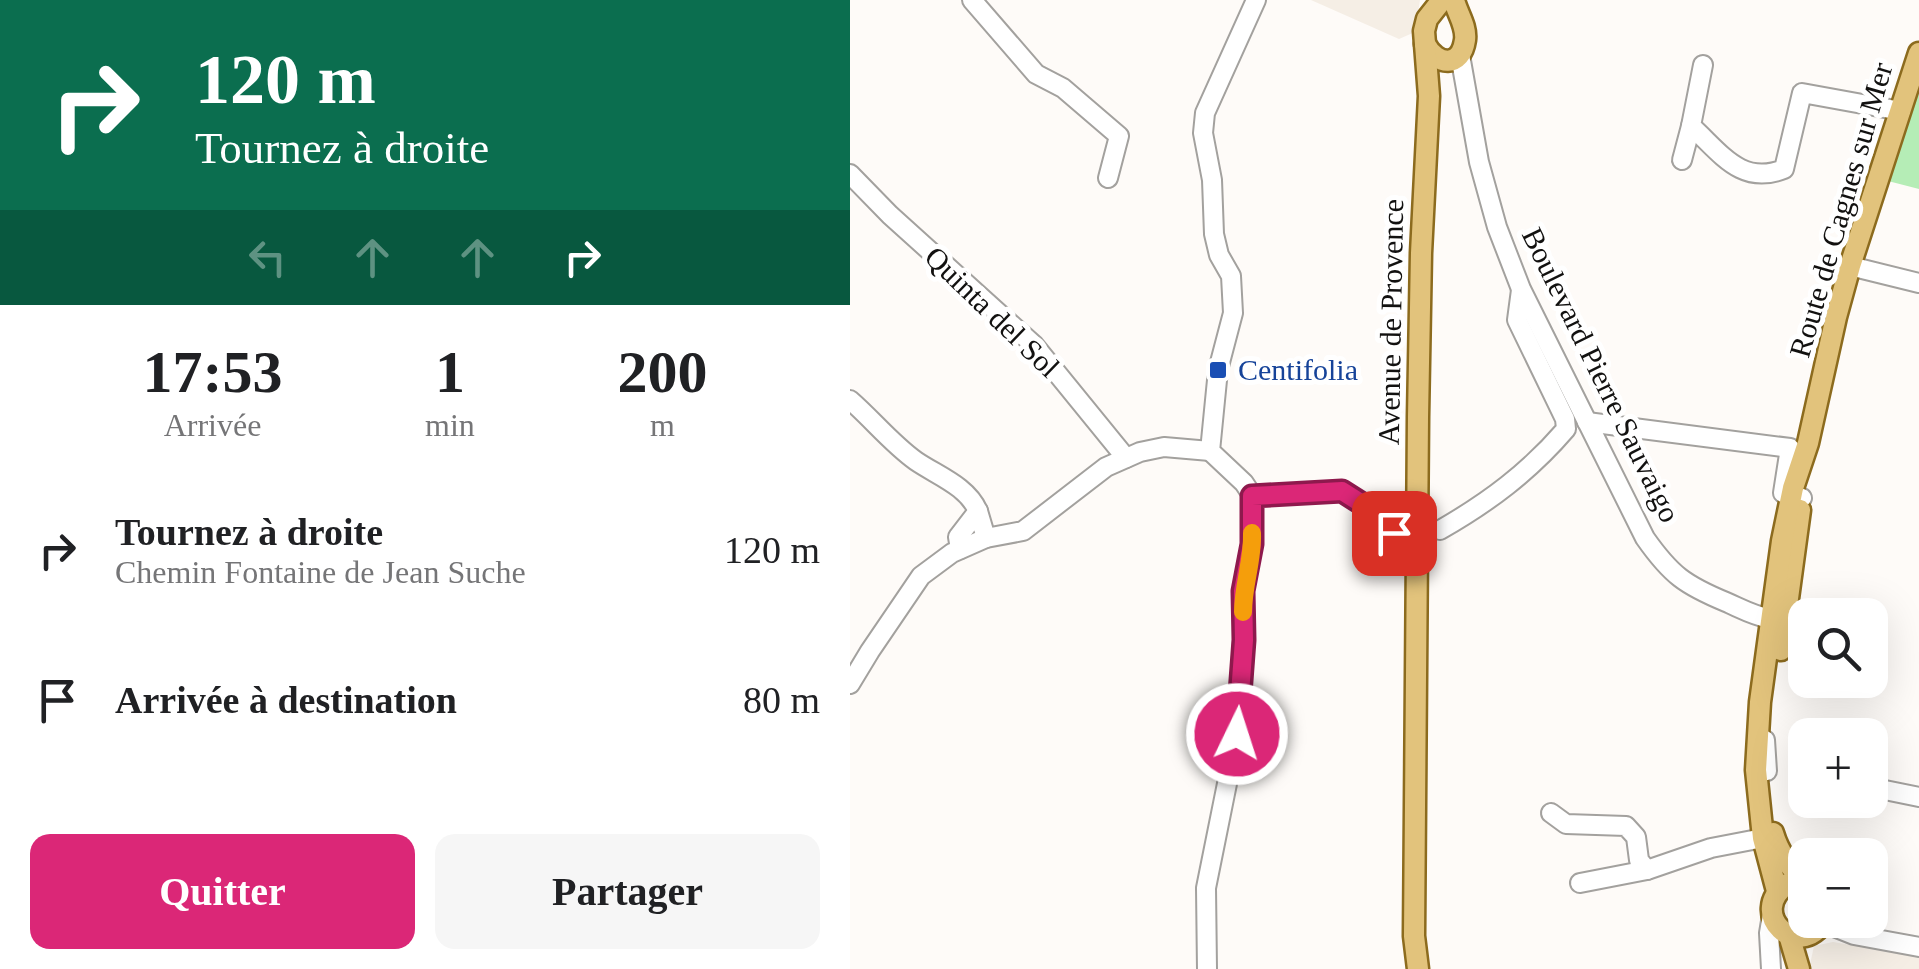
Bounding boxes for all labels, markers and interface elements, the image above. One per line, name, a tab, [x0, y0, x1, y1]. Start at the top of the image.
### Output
icon: right	[30, 40, 160, 170]
text: 120 m	[195, 41, 376, 118]
street label: Route de Cagnes sur Mer	[1783, 59, 1898, 361]
text: Tournez à droite	[195, 123, 489, 173]
street label: Avenue de Provence	[1372, 199, 1409, 445]
street label: Boulevard Pierre Sauvaigo	[1516, 222, 1687, 527]
icon: left	[240, 230, 295, 285]
icon: ahead	[345, 230, 400, 285]
icon: ahead	[450, 230, 505, 285]
icon: right	[555, 230, 610, 285]
street label: Quinta del Sol	[919, 240, 1066, 384]
text: 17:53	[143, 339, 283, 405]
text: 1	[435, 339, 465, 405]
text: 200	[617, 339, 707, 405]
place label: Centifolia	[1238, 353, 1358, 386]
marker: Centifolia	[1207, 359, 1229, 381]
text: Arrivée	[164, 407, 261, 443]
text: min	[425, 407, 475, 443]
text: m	[650, 407, 675, 443]
pin	[1352, 491, 1437, 576]
icon: arrive	[1367, 506, 1422, 561]
text: Tournez à droite	[115, 511, 383, 553]
icon: right	[30, 523, 85, 578]
text: 120 m	[724, 529, 820, 571]
text: Chemin Fontaine de Jean Suche	[115, 554, 526, 590]
map controls	[1788, 598, 1888, 938]
button: search	[1788, 598, 1888, 698]
icon: arrive	[30, 673, 85, 728]
text: Arrivée à destination	[115, 679, 457, 721]
text: 80 m	[743, 679, 820, 721]
position arrow	[1185, 682, 1289, 786]
button: +	[1788, 718, 1888, 818]
button: Quitter	[30, 834, 415, 949]
button: Partager	[435, 834, 820, 949]
button: −	[1788, 838, 1888, 938]

